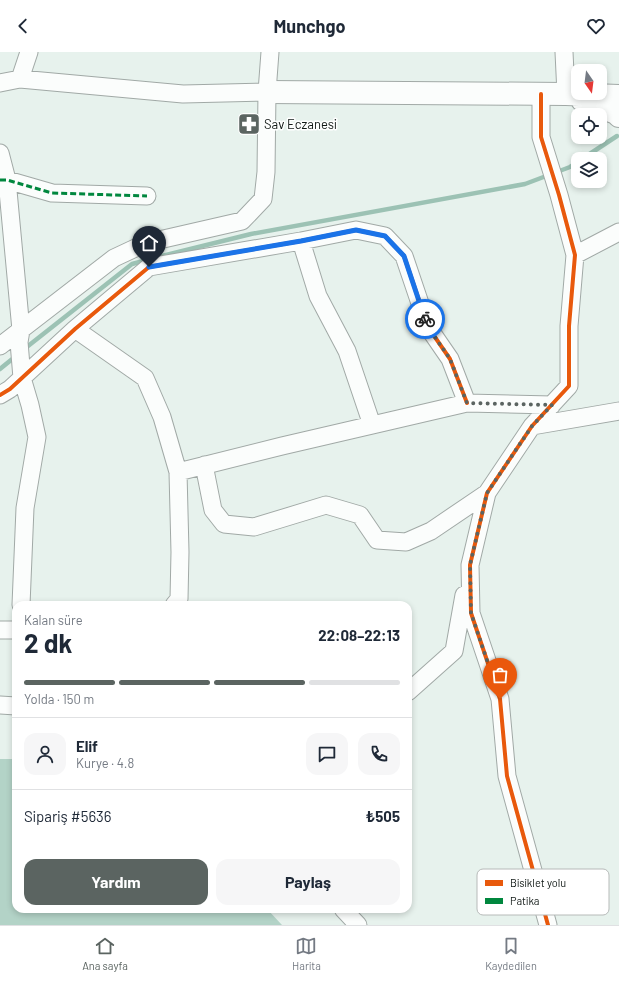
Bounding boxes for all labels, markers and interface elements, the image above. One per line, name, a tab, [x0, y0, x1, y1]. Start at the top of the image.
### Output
icon: back	[12, 15, 34, 37]
text: Munchgo	[273, 15, 346, 37]
icon: heart	[585, 15, 607, 37]
north arrow	[571, 64, 607, 100]
map controls	[571, 64, 607, 188]
button: locate	[571, 108, 607, 144]
pharmacy icon: Sav Eczanesi	[236, 111, 262, 137]
place label: Sav Eczanesi	[264, 116, 337, 132]
button: layers	[571, 152, 607, 188]
pin	[132, 226, 166, 267]
icon: home	[138, 232, 160, 254]
courier	[405, 299, 445, 339]
icon: bike	[414, 308, 436, 330]
text: Kalan süre	[24, 612, 83, 628]
text: 22:08–22:13	[318, 626, 400, 644]
text: 2 dk	[24, 627, 72, 658]
pin	[483, 658, 517, 699]
icon: bag	[489, 664, 511, 686]
text: Yolda · 150 m	[24, 691, 94, 707]
button: person	[24, 733, 66, 775]
button: chat	[306, 733, 348, 775]
button: phone	[358, 733, 400, 775]
text: Elif	[76, 737, 98, 755]
text: Kurye · 4.8	[76, 755, 134, 771]
text: Sipariş #5636	[24, 807, 112, 825]
text: ₺505	[366, 807, 400, 825]
button: Yardım	[24, 859, 208, 905]
button: Paylaş	[216, 859, 400, 905]
legend	[477, 869, 609, 915]
text: Bisiklet yolu	[510, 876, 566, 889]
text: Patika	[510, 894, 539, 907]
tab: Ana sayfa	[82, 935, 128, 972]
tab: Harita	[292, 935, 321, 972]
tab: Kaydedilen	[485, 935, 537, 972]

